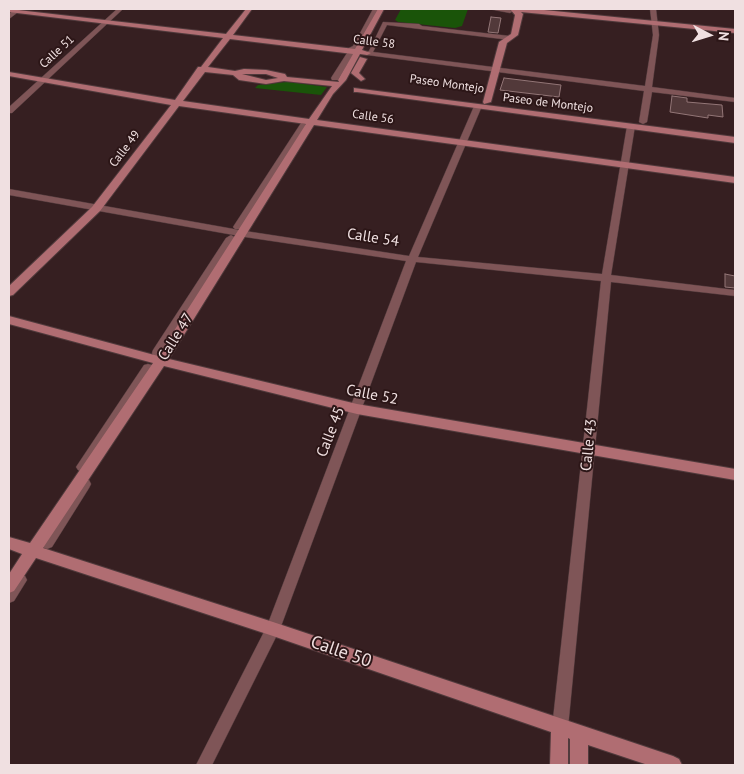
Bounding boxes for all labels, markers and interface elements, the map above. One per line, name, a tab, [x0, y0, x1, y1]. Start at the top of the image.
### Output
north arrow	[684, 10, 734, 60]
text: N	[715, 31, 733, 42]
street label: Calle 51	[37, 32, 77, 72]
street label: Calle 58	[352, 32, 396, 52]
street label: Paseo Montejo	[409, 72, 485, 96]
street label: Paseo de Montejo	[502, 90, 594, 116]
street label: Calle 56	[351, 107, 395, 127]
street label: Calle 49	[107, 128, 143, 170]
street label: Calle 54	[346, 225, 400, 251]
street label: Calle 47	[154, 310, 198, 364]
street label: Calle 52	[345, 381, 399, 409]
street label: Calle 45	[313, 404, 349, 460]
street label: Calle 43	[577, 418, 601, 472]
street label: Calle 50	[308, 632, 374, 672]

